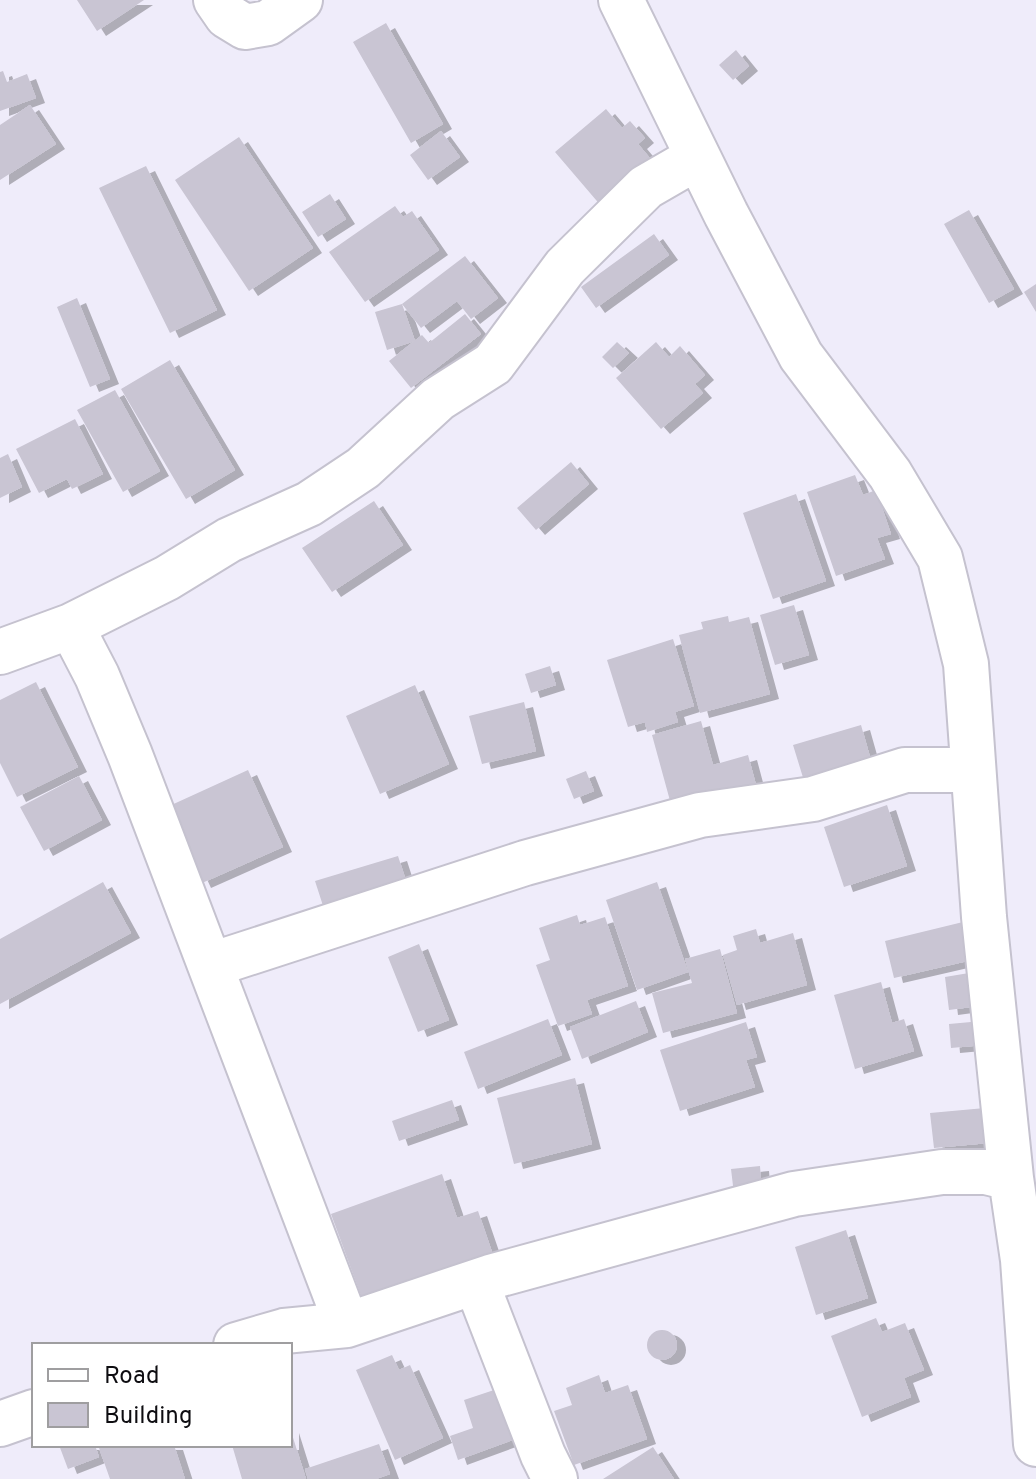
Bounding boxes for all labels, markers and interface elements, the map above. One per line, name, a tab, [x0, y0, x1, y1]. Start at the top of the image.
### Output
legend	[32, 1343, 292, 1447]
text: Road	[104, 1362, 160, 1392]
text: Building	[104, 1402, 193, 1432]

